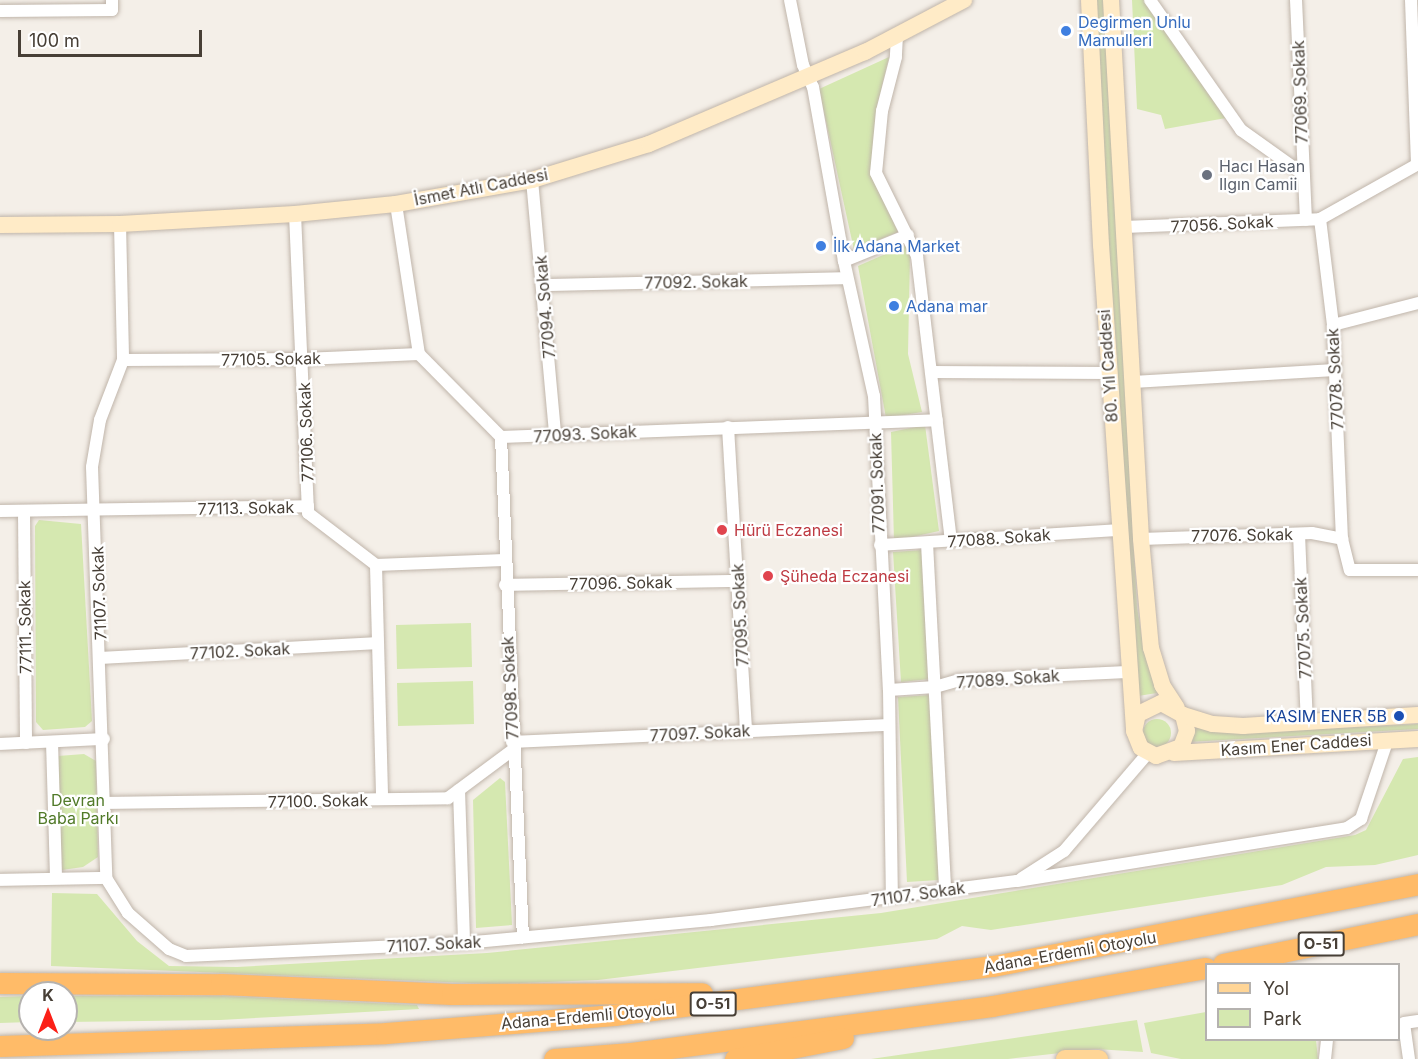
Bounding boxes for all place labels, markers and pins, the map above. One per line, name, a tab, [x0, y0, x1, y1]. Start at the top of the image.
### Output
place label: Degirmen Unlu Mamulleri	[1078, 12, 1191, 50]
marker: Degirmen Unlu Mamulleri	[1059, 24, 1073, 38]
place label: Hacı Hasan Ilgın Camii	[1219, 156, 1305, 194]
marker: Hacı Hasan Ilgın Camii	[1200, 168, 1214, 182]
place label: İlk Adana Market	[833, 236, 960, 256]
marker: İlk Adana Market	[814, 239, 828, 253]
place label: Adana mar	[906, 296, 988, 316]
marker: Adana mar	[887, 299, 901, 313]
place label: Hürü Eczanesi	[734, 520, 843, 540]
marker: Hürü Eczanesi	[715, 523, 729, 537]
place label: Şüheda Eczanesi	[780, 566, 909, 586]
marker: Şüheda Eczanesi	[761, 569, 775, 583]
place label: KASIM ENER 5B	[1265, 706, 1387, 726]
marker: KASIM ENER 5B	[1392, 709, 1406, 723]

